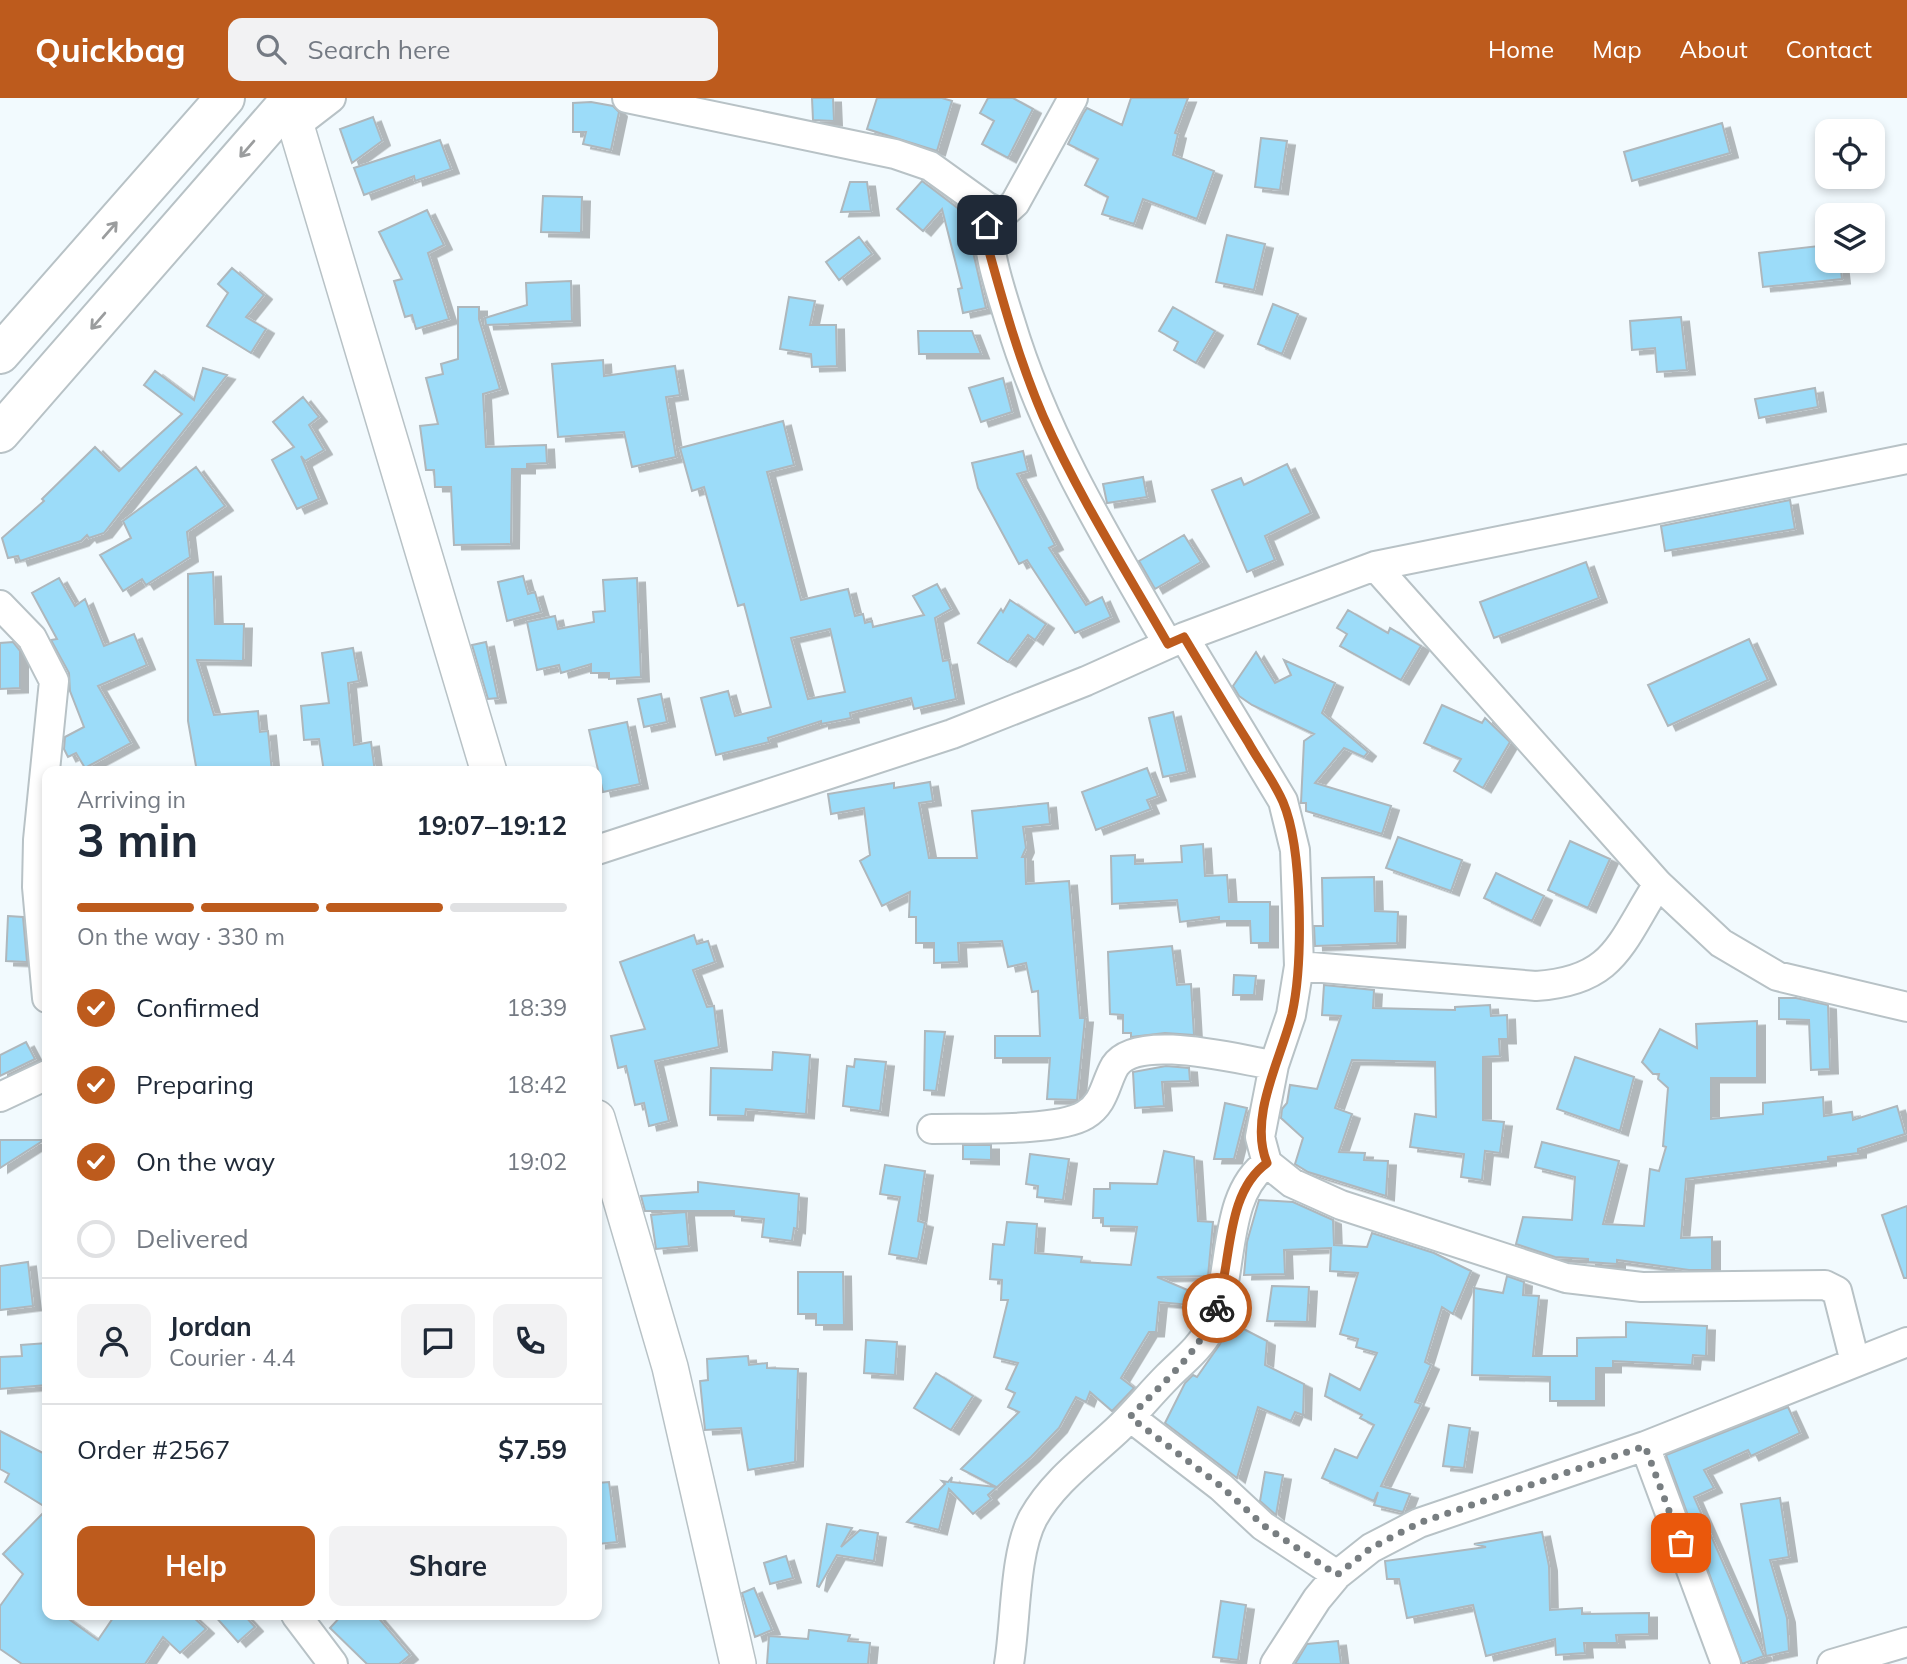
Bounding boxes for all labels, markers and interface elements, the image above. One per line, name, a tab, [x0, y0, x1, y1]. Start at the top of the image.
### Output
search box	[228, 18, 718, 81]
text: Quickbag	[35, 29, 186, 70]
icon: search	[252, 30, 290, 68]
text: Search here	[308, 33, 450, 66]
text: Home	[1488, 34, 1554, 64]
text: Map	[1592, 34, 1642, 64]
text: About	[1680, 34, 1748, 64]
text: Contact	[1786, 34, 1872, 64]
map controls	[1815, 119, 1885, 273]
button: locate	[1815, 119, 1885, 189]
one-way arrow	[239, 140, 255, 158]
pin	[957, 195, 1017, 255]
button: layers	[1815, 203, 1885, 273]
icon: home	[968, 206, 1006, 244]
one-way arrow	[102, 221, 118, 239]
one-way arrow	[90, 312, 106, 330]
text: Arriving in	[77, 785, 186, 814]
text: 19:07–19:12	[416, 809, 567, 842]
text: 3 min	[77, 811, 198, 869]
text: On the way · 330 m	[77, 922, 285, 951]
icon: check	[77, 989, 115, 1027]
text: Confirmed	[136, 991, 260, 1024]
text: 18:39	[507, 993, 567, 1022]
icon: check	[77, 1066, 115, 1104]
text: Preparing	[136, 1068, 254, 1101]
text: 18:42	[507, 1070, 567, 1099]
icon: check	[77, 1143, 115, 1181]
text: On the way	[136, 1145, 275, 1178]
text: 19:02	[507, 1147, 567, 1176]
text: Delivered	[136, 1222, 249, 1255]
courier	[1182, 1273, 1252, 1343]
icon: bike	[1198, 1289, 1236, 1327]
button: person	[77, 1304, 151, 1378]
button: chat	[401, 1304, 475, 1378]
button: phone	[493, 1304, 567, 1378]
text: Jordan	[169, 1310, 252, 1343]
text: Courier · 4.4	[169, 1343, 295, 1372]
text: Order #2567	[77, 1433, 230, 1466]
text: $7.59	[498, 1433, 567, 1466]
pin	[1651, 1513, 1711, 1573]
icon: bag	[1662, 1524, 1700, 1562]
button: Help	[77, 1526, 315, 1606]
button: Share	[329, 1526, 567, 1606]

